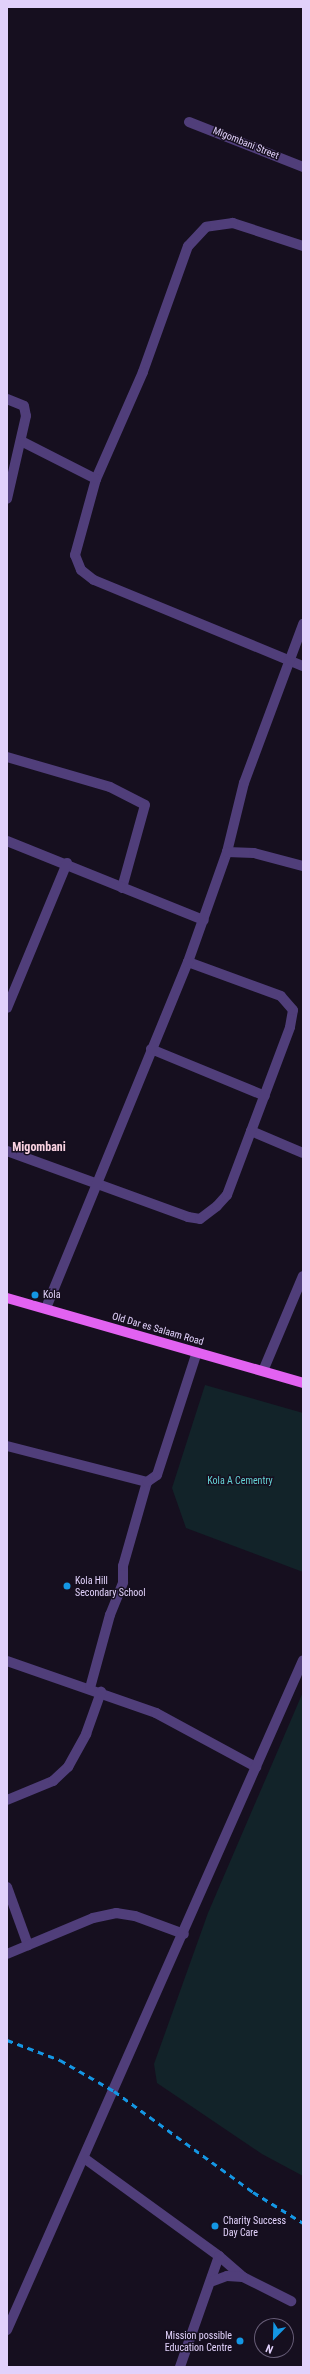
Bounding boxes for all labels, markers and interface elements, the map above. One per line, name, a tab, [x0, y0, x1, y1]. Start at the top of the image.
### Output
street label: Migombani Street	[211, 124, 281, 162]
district label: Migombani	[12, 1141, 66, 1155]
place label: Kola	[43, 1289, 60, 1301]
marker: Kola	[30, 1290, 40, 1300]
street label: Old Dar es Salaam Road	[111, 1310, 205, 1348]
park label: Kola A Cementry	[207, 1475, 273, 1487]
place label: Kola Hill Secondary School	[75, 1574, 146, 1598]
marker: Kola Hill Secondary School	[62, 1581, 72, 1591]
place label: Charity Success Day Care	[223, 2214, 286, 2238]
marker: Charity Success Day Care	[210, 2221, 220, 2231]
north arrow	[254, 2318, 294, 2358]
place label: Mission possible Education Centre	[165, 2329, 232, 2352]
marker: Mission possible Education Centre	[235, 2336, 245, 2346]
text: N	[264, 2341, 275, 2356]

